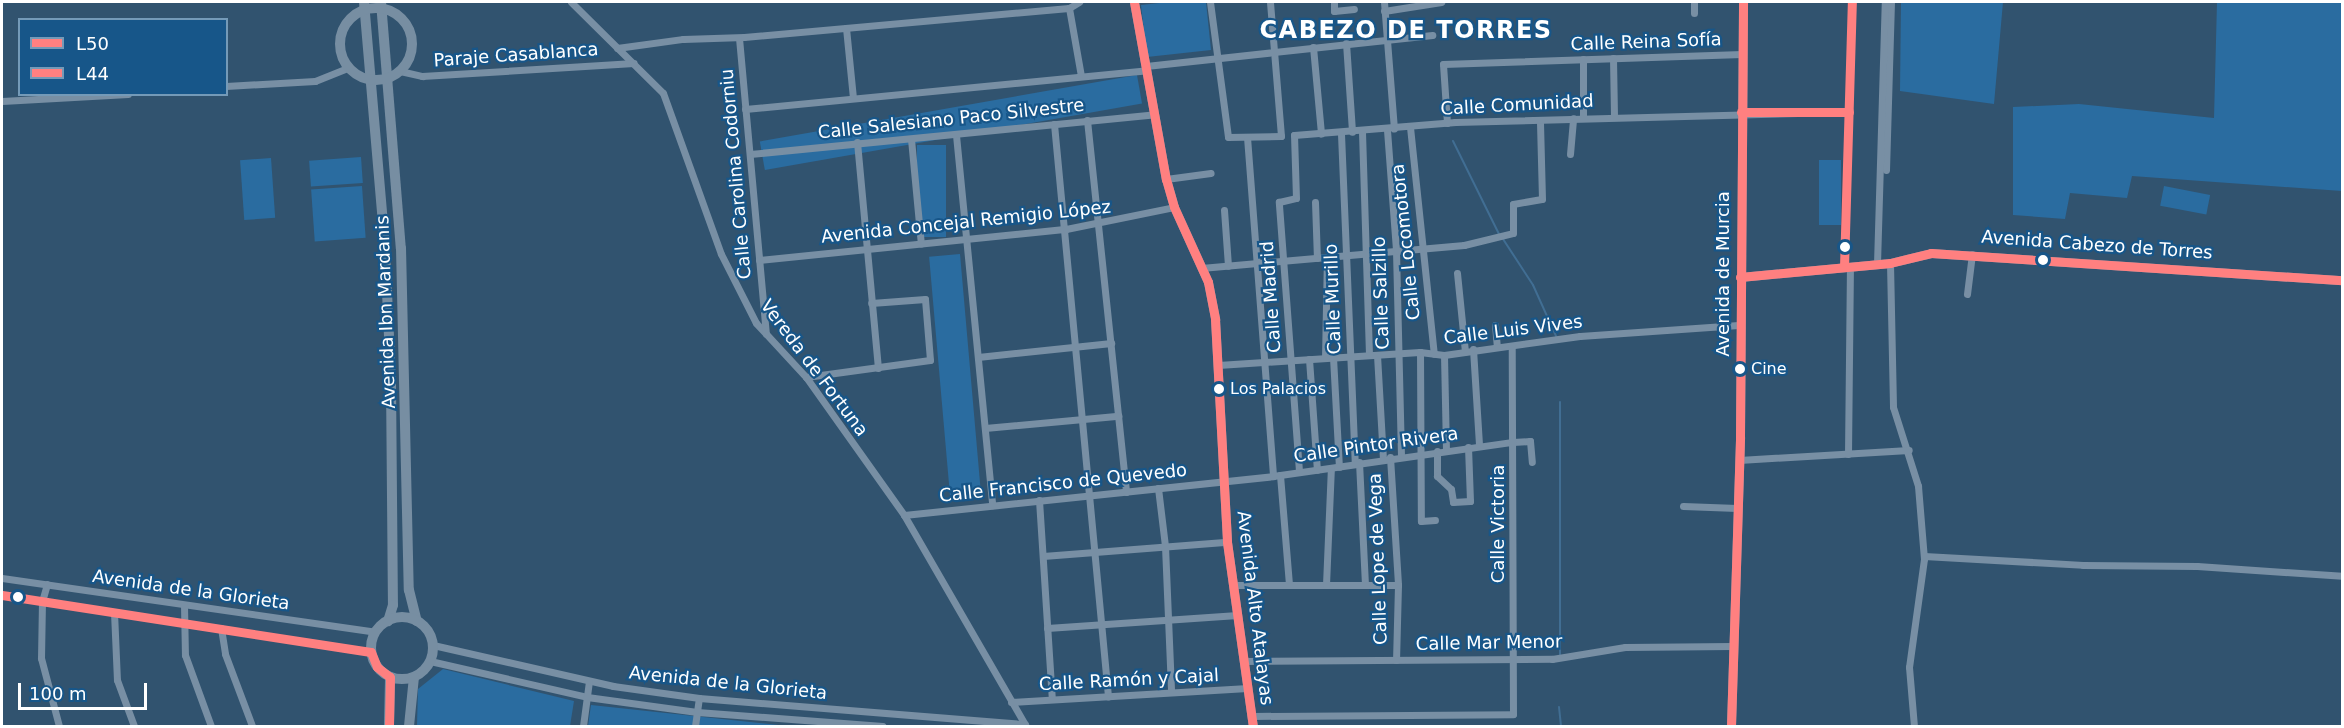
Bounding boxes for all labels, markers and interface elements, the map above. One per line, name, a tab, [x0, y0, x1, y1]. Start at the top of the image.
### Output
district label: CABEZO DE TORRES	[1259, 17, 1553, 45]
legend	[18, 18, 228, 96]
street label: Calle Reina Sofía	[1570, 29, 1722, 55]
text: L50	[76, 33, 109, 54]
street label: Paraje Casablanca	[433, 38, 599, 72]
text: L44	[76, 63, 109, 84]
street label: Calle Carolina Codorniu	[716, 68, 756, 280]
street label: Calle Comunidad	[1440, 90, 1594, 120]
street label: Calle Salesiano Paco Silvestre	[817, 94, 1085, 144]
street label: Calle Locomotora	[1387, 163, 1425, 321]
street label: Avenida de Murcia	[1712, 191, 1734, 357]
street label: Avenida Concejal Remigio López	[820, 196, 1112, 248]
street label: Avenida Ibn Mardanis	[372, 215, 400, 409]
street label: Avenida Cabezo de Torres	[1981, 226, 2213, 264]
street label: Calle Salzillo	[1368, 236, 1394, 350]
street label: Calle Madrid	[1256, 240, 1286, 354]
unlabelled marker	[1839, 241, 1851, 253]
street label: Calle Murillo	[1320, 243, 1346, 355]
unlabelled marker	[2037, 254, 2049, 266]
street label: Vereda de Fortuna	[756, 295, 872, 441]
street label: Calle Luis Vives	[1442, 311, 1584, 349]
place label: Cine	[1751, 359, 1787, 379]
marker: Cine	[1734, 363, 1746, 375]
place label: Los Palacios	[1230, 379, 1326, 399]
marker: Los Palacios	[1213, 383, 1225, 395]
street label: Calle Pintor Rivera	[1292, 423, 1460, 467]
street label: Calle Francisco de Quevedo	[938, 459, 1188, 507]
street label: Calle Victoria	[1487, 465, 1509, 583]
street label: Calle Lope de Vega	[1364, 473, 1392, 645]
street label: Avenida Alto Atalayas	[1232, 509, 1278, 707]
street label: Avenida de la Glorieta	[91, 565, 291, 615]
unlabelled marker	[12, 591, 24, 603]
street label: Calle Mar Menor	[1416, 631, 1562, 655]
street label: Avenida de la Glorieta	[628, 662, 828, 704]
street label: Calle Ramón y Cajal	[1038, 664, 1220, 696]
scale bar	[21, 671, 150, 709]
text: 100 m	[29, 683, 87, 704]

